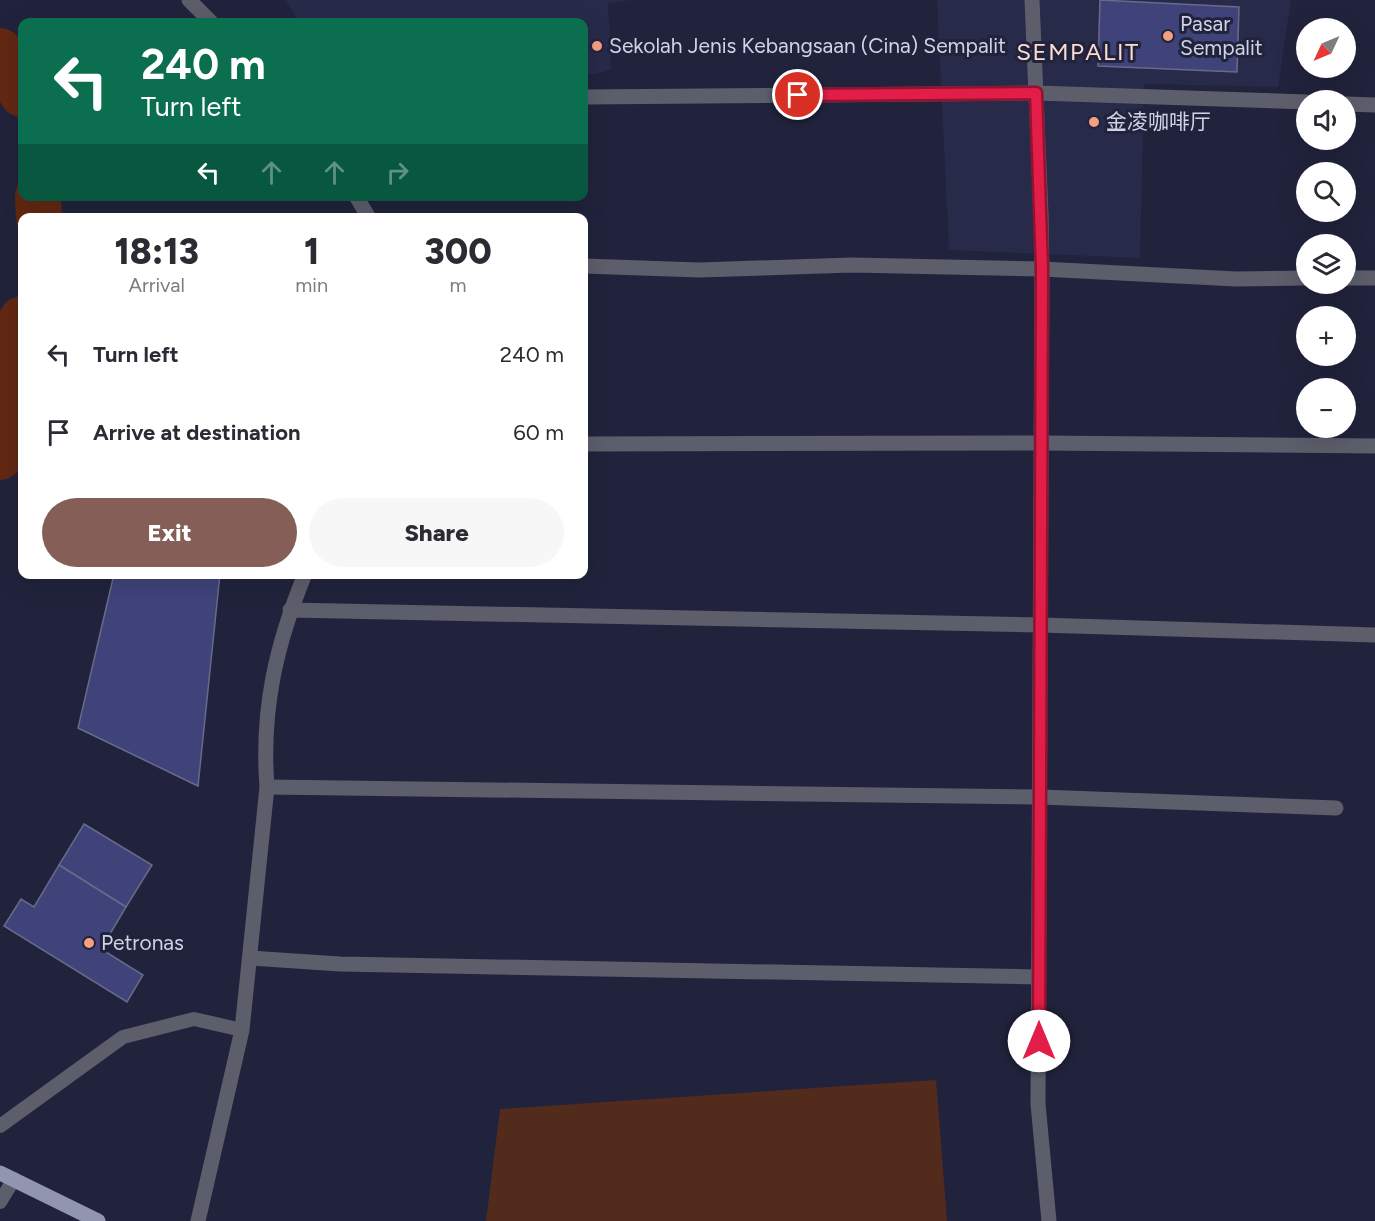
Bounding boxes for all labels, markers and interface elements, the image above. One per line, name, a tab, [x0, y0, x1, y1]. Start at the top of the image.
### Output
place label: Pasar Sempalit	[1180, 11, 1263, 60]
north arrow	[1296, 18, 1356, 78]
map controls	[1296, 18, 1356, 438]
marker: Pasar Sempalit	[1161, 29, 1175, 43]
place label: Sekolah Jenis Kebangsaan (Cina) Sempalit	[609, 33, 1006, 58]
district label: SEMPALIT	[1016, 37, 1140, 66]
text: 240 m	[141, 39, 266, 90]
marker: Sekolah Jenis Kebangsaan (Cina) Sempalit	[590, 39, 604, 53]
icon: left	[42, 42, 120, 120]
pin	[772, 69, 823, 120]
icon: arrive	[781, 78, 814, 111]
text: Turn left	[141, 90, 241, 123]
button: sound	[1296, 90, 1356, 150]
place label: 金凌咖啡厅	[1106, 109, 1211, 134]
marker: 金凌咖啡厅	[1087, 115, 1101, 129]
icon: left	[192, 156, 225, 189]
icon: ahead	[255, 156, 288, 189]
icon: ahead	[318, 156, 351, 189]
icon: right	[381, 156, 414, 189]
button: search	[1296, 162, 1356, 222]
text: 18:13	[114, 230, 199, 273]
text: 1	[304, 230, 319, 273]
text: 300	[424, 230, 492, 273]
button: layers	[1296, 234, 1356, 294]
text: Arrival	[128, 273, 185, 297]
text: min	[295, 273, 328, 297]
text: m	[450, 273, 467, 297]
button: +	[1296, 306, 1356, 366]
icon: left	[42, 338, 75, 371]
text: Turn left	[93, 341, 179, 368]
text: 240 m	[500, 341, 564, 368]
button: −	[1296, 378, 1356, 438]
icon: arrive	[42, 416, 75, 449]
text: Arrive at destination	[93, 419, 301, 446]
text: 60 m	[513, 419, 564, 446]
button: Exit	[42, 498, 297, 567]
button: Share	[309, 498, 564, 567]
place label: Petronas	[101, 930, 184, 955]
marker: Petronas	[82, 936, 96, 950]
position arrow	[1007, 1009, 1071, 1073]

